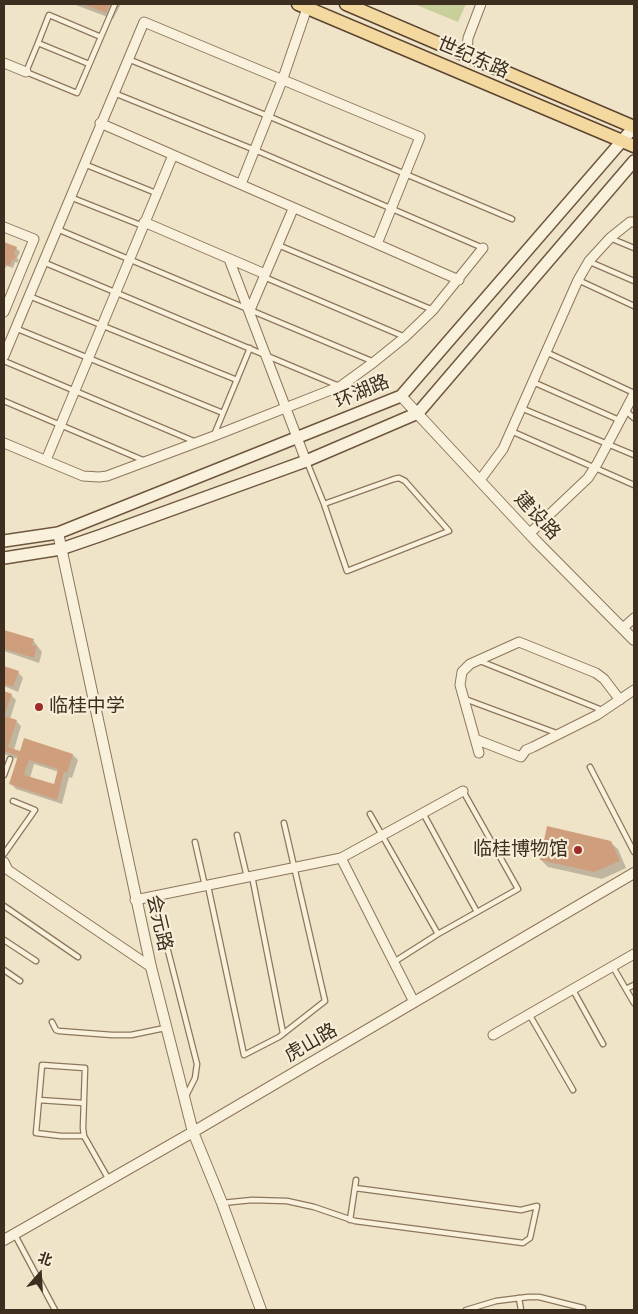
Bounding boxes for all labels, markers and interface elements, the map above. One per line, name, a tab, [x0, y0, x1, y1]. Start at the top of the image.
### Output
street label: 世纪东路	[434, 33, 512, 83]
street label: 环湖路	[331, 370, 393, 414]
street label: 建设路	[509, 487, 565, 545]
place label: 临桂中学	[49, 696, 125, 718]
marker: 临桂中学	[33, 701, 45, 713]
place label: 临桂博物馆	[473, 839, 568, 861]
marker: 临桂博物馆	[572, 844, 584, 856]
street label: 会元路	[141, 893, 177, 953]
street label: 虎山路	[281, 1019, 341, 1067]
north arrow	[15, 1249, 65, 1299]
text: 北	[36, 1249, 54, 1270]

